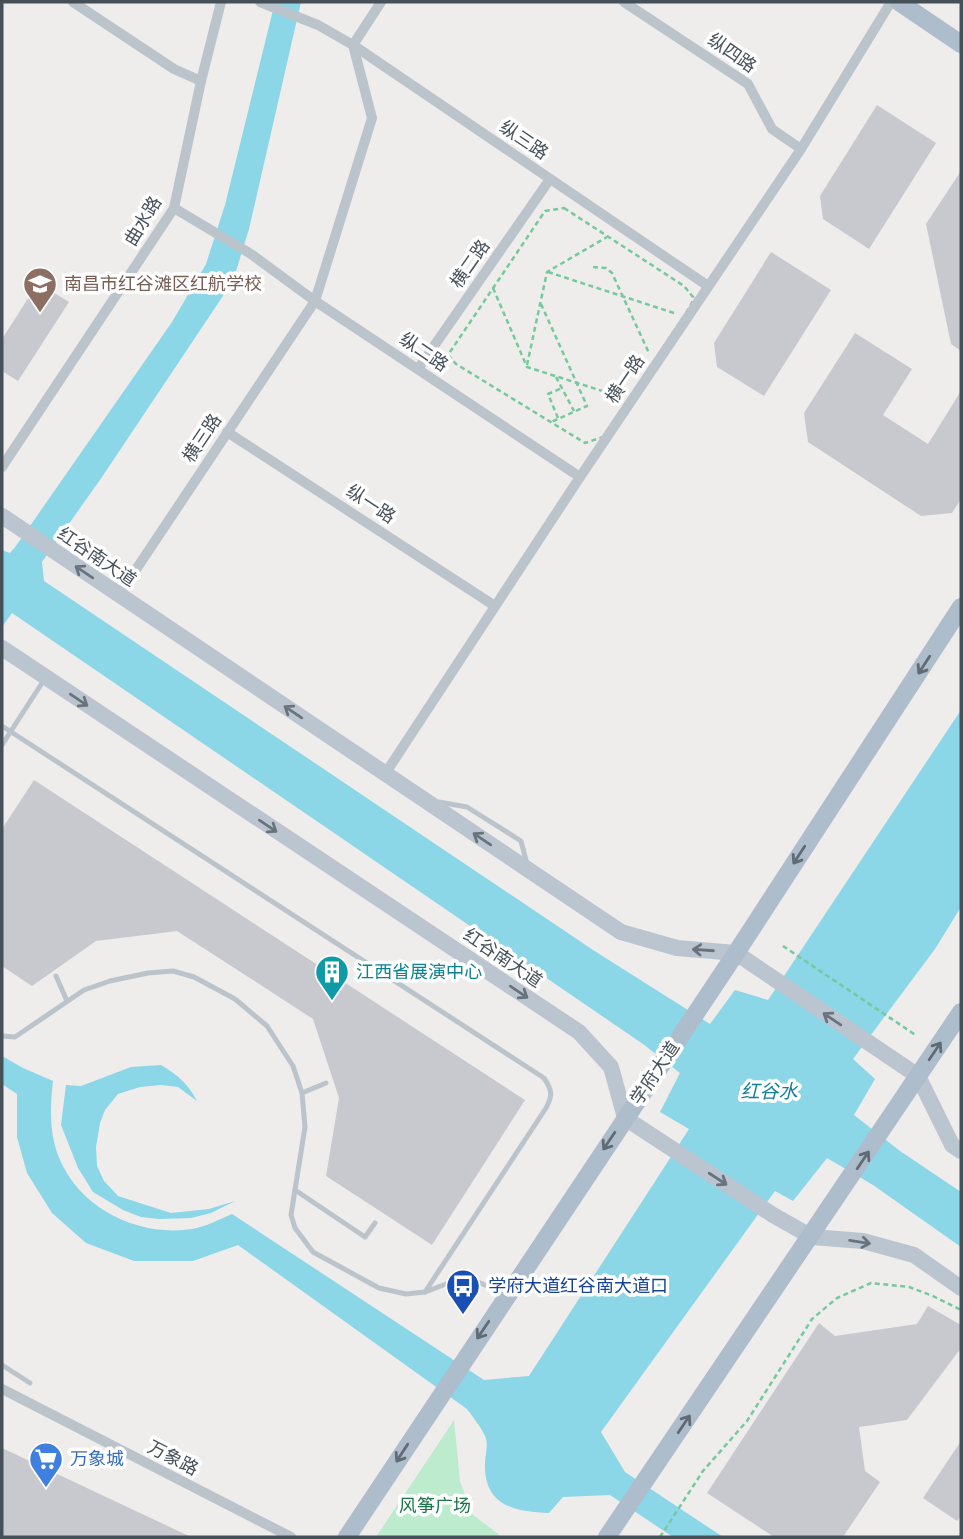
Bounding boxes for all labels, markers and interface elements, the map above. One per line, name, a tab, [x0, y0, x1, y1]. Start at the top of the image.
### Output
street label: 纵四路	[704, 28, 761, 77]
street label: 纵三路	[496, 115, 553, 163]
street label: 曲水路	[119, 192, 165, 249]
street label: 横二路	[445, 235, 494, 292]
school or university icon: 南昌市红谷滩区红航学校	[21, 265, 59, 314]
place label: 南昌市红谷滩区红航学校	[64, 272, 262, 294]
street label: 纵二路	[396, 327, 453, 375]
street label: 横一路	[600, 350, 648, 407]
street label: 横三路	[177, 409, 225, 466]
street label: 纵一路	[343, 479, 400, 527]
street label: 红谷南大道	[54, 522, 141, 590]
one-way arrow	[75, 564, 94, 579]
one-way arrow	[917, 654, 931, 674]
one-way arrow	[69, 692, 88, 707]
one-way arrow	[284, 705, 303, 719]
one-way arrow	[258, 819, 278, 833]
one-way arrow	[473, 831, 492, 846]
one-way arrow	[792, 845, 807, 864]
street label: 红谷南大道	[460, 923, 547, 991]
one-way arrow	[692, 943, 715, 956]
building icon: 江西省展演中心	[313, 953, 351, 1002]
place label: 江西省展演中心	[356, 960, 482, 982]
one-way arrow	[509, 985, 528, 999]
one-way arrow	[823, 1012, 843, 1026]
street label: 学府大道	[625, 1036, 683, 1108]
one-way arrow	[928, 1042, 942, 1061]
water label: 红谷水	[740, 1079, 798, 1102]
one-way arrow	[602, 1131, 616, 1150]
one-way arrow	[856, 1151, 870, 1170]
one-way arrow	[708, 1172, 728, 1186]
one-way arrow	[848, 1236, 871, 1249]
bus stop icon: 学府大道红谷南大道口	[444, 1267, 482, 1316]
place label: 学府大道红谷南大道口	[488, 1274, 668, 1296]
one-way arrow	[476, 1320, 490, 1339]
one-way arrow	[677, 1415, 691, 1434]
street label: 万象路	[144, 1435, 203, 1479]
supermarket icon: 万象城	[27, 1440, 65, 1489]
one-way arrow	[395, 1443, 410, 1462]
place label: 万象城	[70, 1447, 124, 1469]
park label: 风筝广场	[399, 1494, 471, 1516]

